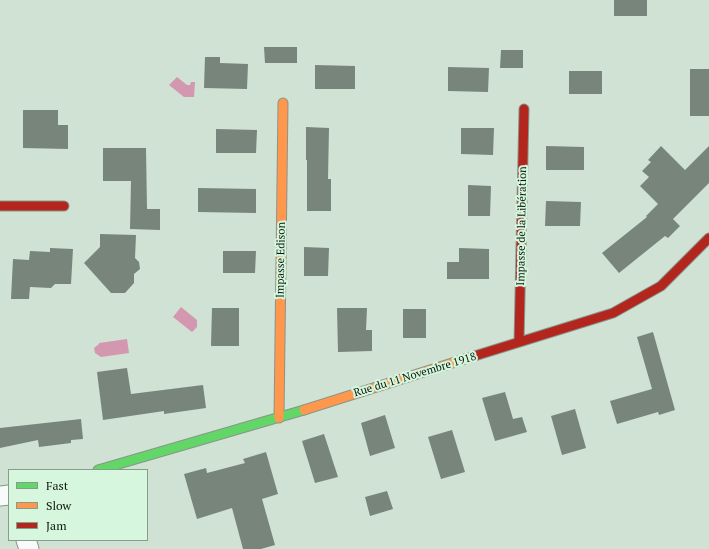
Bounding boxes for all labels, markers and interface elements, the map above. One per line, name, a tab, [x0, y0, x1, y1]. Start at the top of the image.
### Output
street label: Impasse de la Libération	[514, 166, 530, 286]
street label: Impasse Edison	[274, 222, 288, 298]
street label: Rue du 11 Novembre 1918	[352, 350, 478, 400]
legend	[8, 469, 148, 541]
text: Fast	[46, 478, 68, 493]
text: Slow	[46, 498, 71, 513]
text: Jam	[46, 518, 67, 533]

